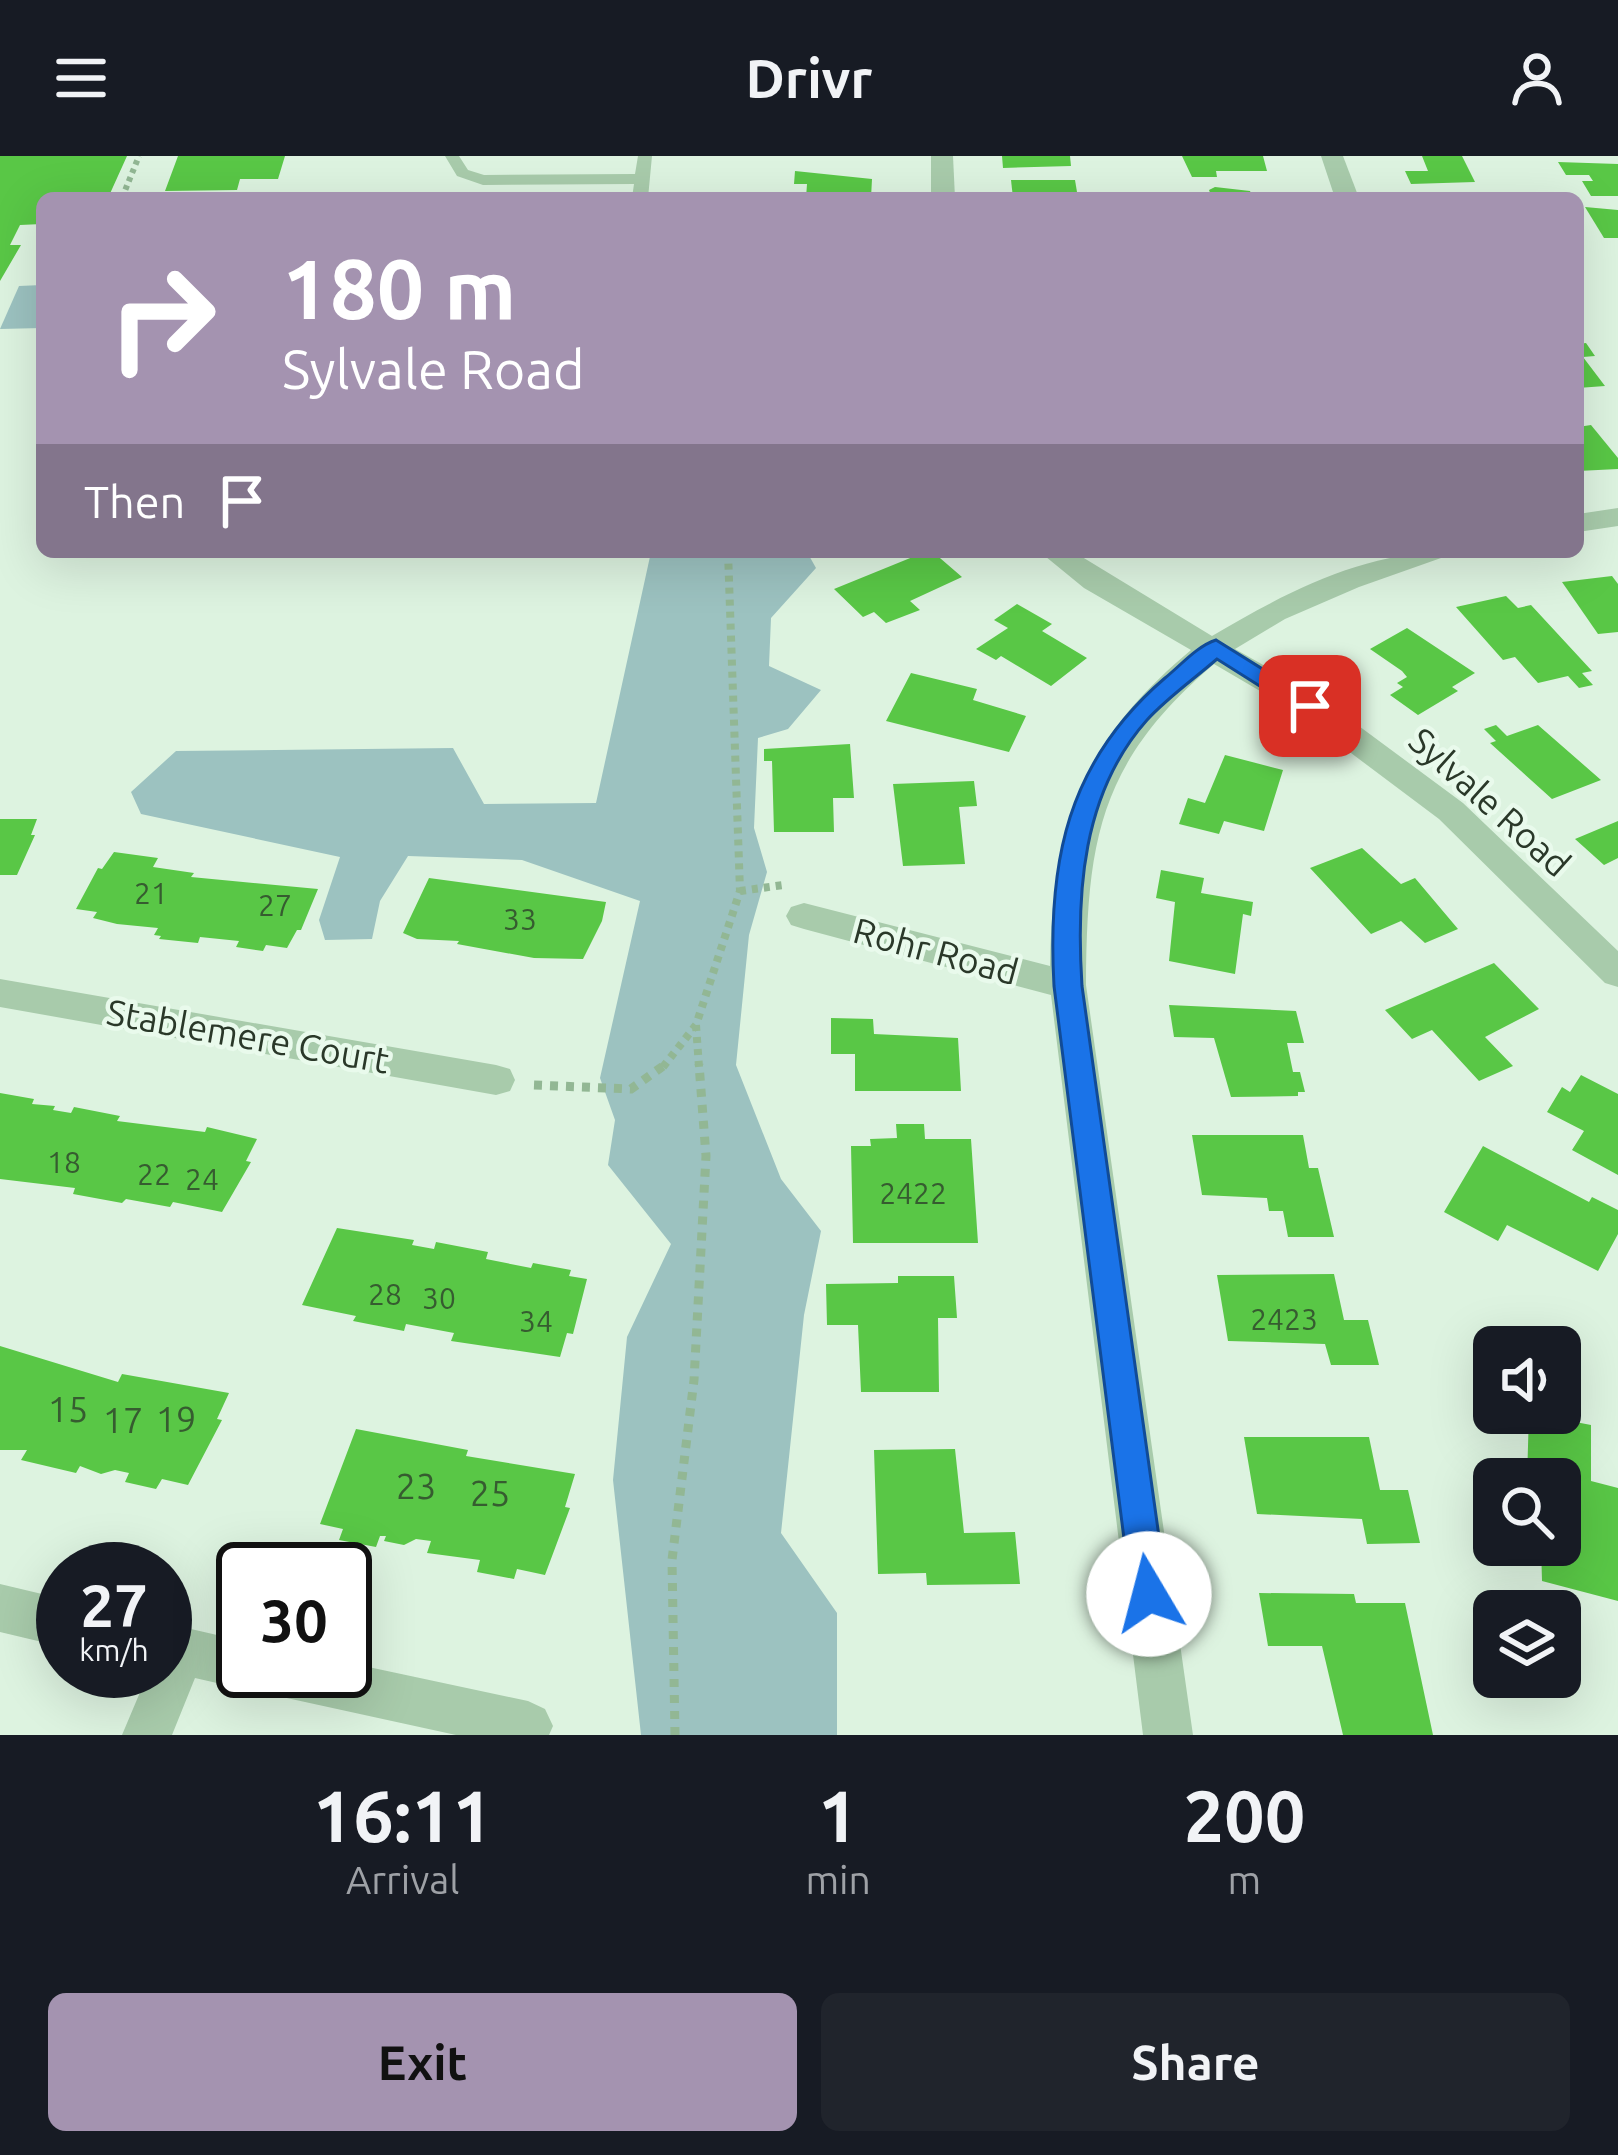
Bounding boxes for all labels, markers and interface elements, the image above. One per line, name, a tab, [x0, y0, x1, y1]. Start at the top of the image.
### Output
icon: menu	[48, 45, 114, 111]
icon: person	[1504, 45, 1570, 111]
text: Drivr	[746, 48, 872, 108]
icon: right	[84, 240, 240, 396]
text: 180 m	[282, 241, 516, 335]
text: Sylvale Road	[282, 339, 585, 399]
icon: arrive	[209, 468, 275, 534]
text: Then	[84, 476, 185, 527]
pin	[1259, 655, 1361, 757]
icon: arrive	[1277, 673, 1343, 739]
street label: Sylvale Road	[1402, 719, 1579, 884]
house number: 21	[134, 876, 168, 910]
house number: 27	[258, 888, 292, 922]
house number: 33	[503, 902, 537, 936]
street label: Rohr Road	[849, 909, 1023, 992]
street label: Stablemere Court	[104, 990, 392, 1081]
house number: 18	[47, 1145, 81, 1179]
house number: 22	[137, 1157, 171, 1191]
house number: 24	[185, 1162, 219, 1196]
house number: 2422	[879, 1176, 947, 1210]
house number: 28	[368, 1277, 402, 1311]
house number: 30	[422, 1281, 456, 1315]
house number: 2423	[1250, 1302, 1318, 1336]
house number: 34	[519, 1304, 553, 1338]
map controls	[1473, 1326, 1581, 1698]
button: sound	[1473, 1326, 1581, 1434]
house number: 15	[48, 1388, 88, 1429]
house number: 19	[156, 1398, 196, 1439]
house number: 17	[103, 1399, 143, 1440]
button: search	[1473, 1458, 1581, 1566]
house number: 23	[396, 1465, 436, 1506]
house number: 25	[470, 1472, 510, 1513]
position arrow	[1086, 1531, 1212, 1657]
speed limit sign: 30	[216, 1542, 372, 1698]
text: 27	[80, 1571, 148, 1638]
button: layers	[1473, 1590, 1581, 1698]
text: km/h	[79, 1633, 149, 1667]
text: 16:11	[313, 1775, 493, 1856]
text: 1	[818, 1775, 858, 1856]
text: 200	[1183, 1775, 1305, 1856]
text: Arrival	[346, 1858, 460, 1901]
text: min	[805, 1858, 871, 1901]
text: m	[1228, 1858, 1261, 1901]
button: Exit	[48, 1993, 797, 2131]
button: Share	[821, 1993, 1570, 2131]

